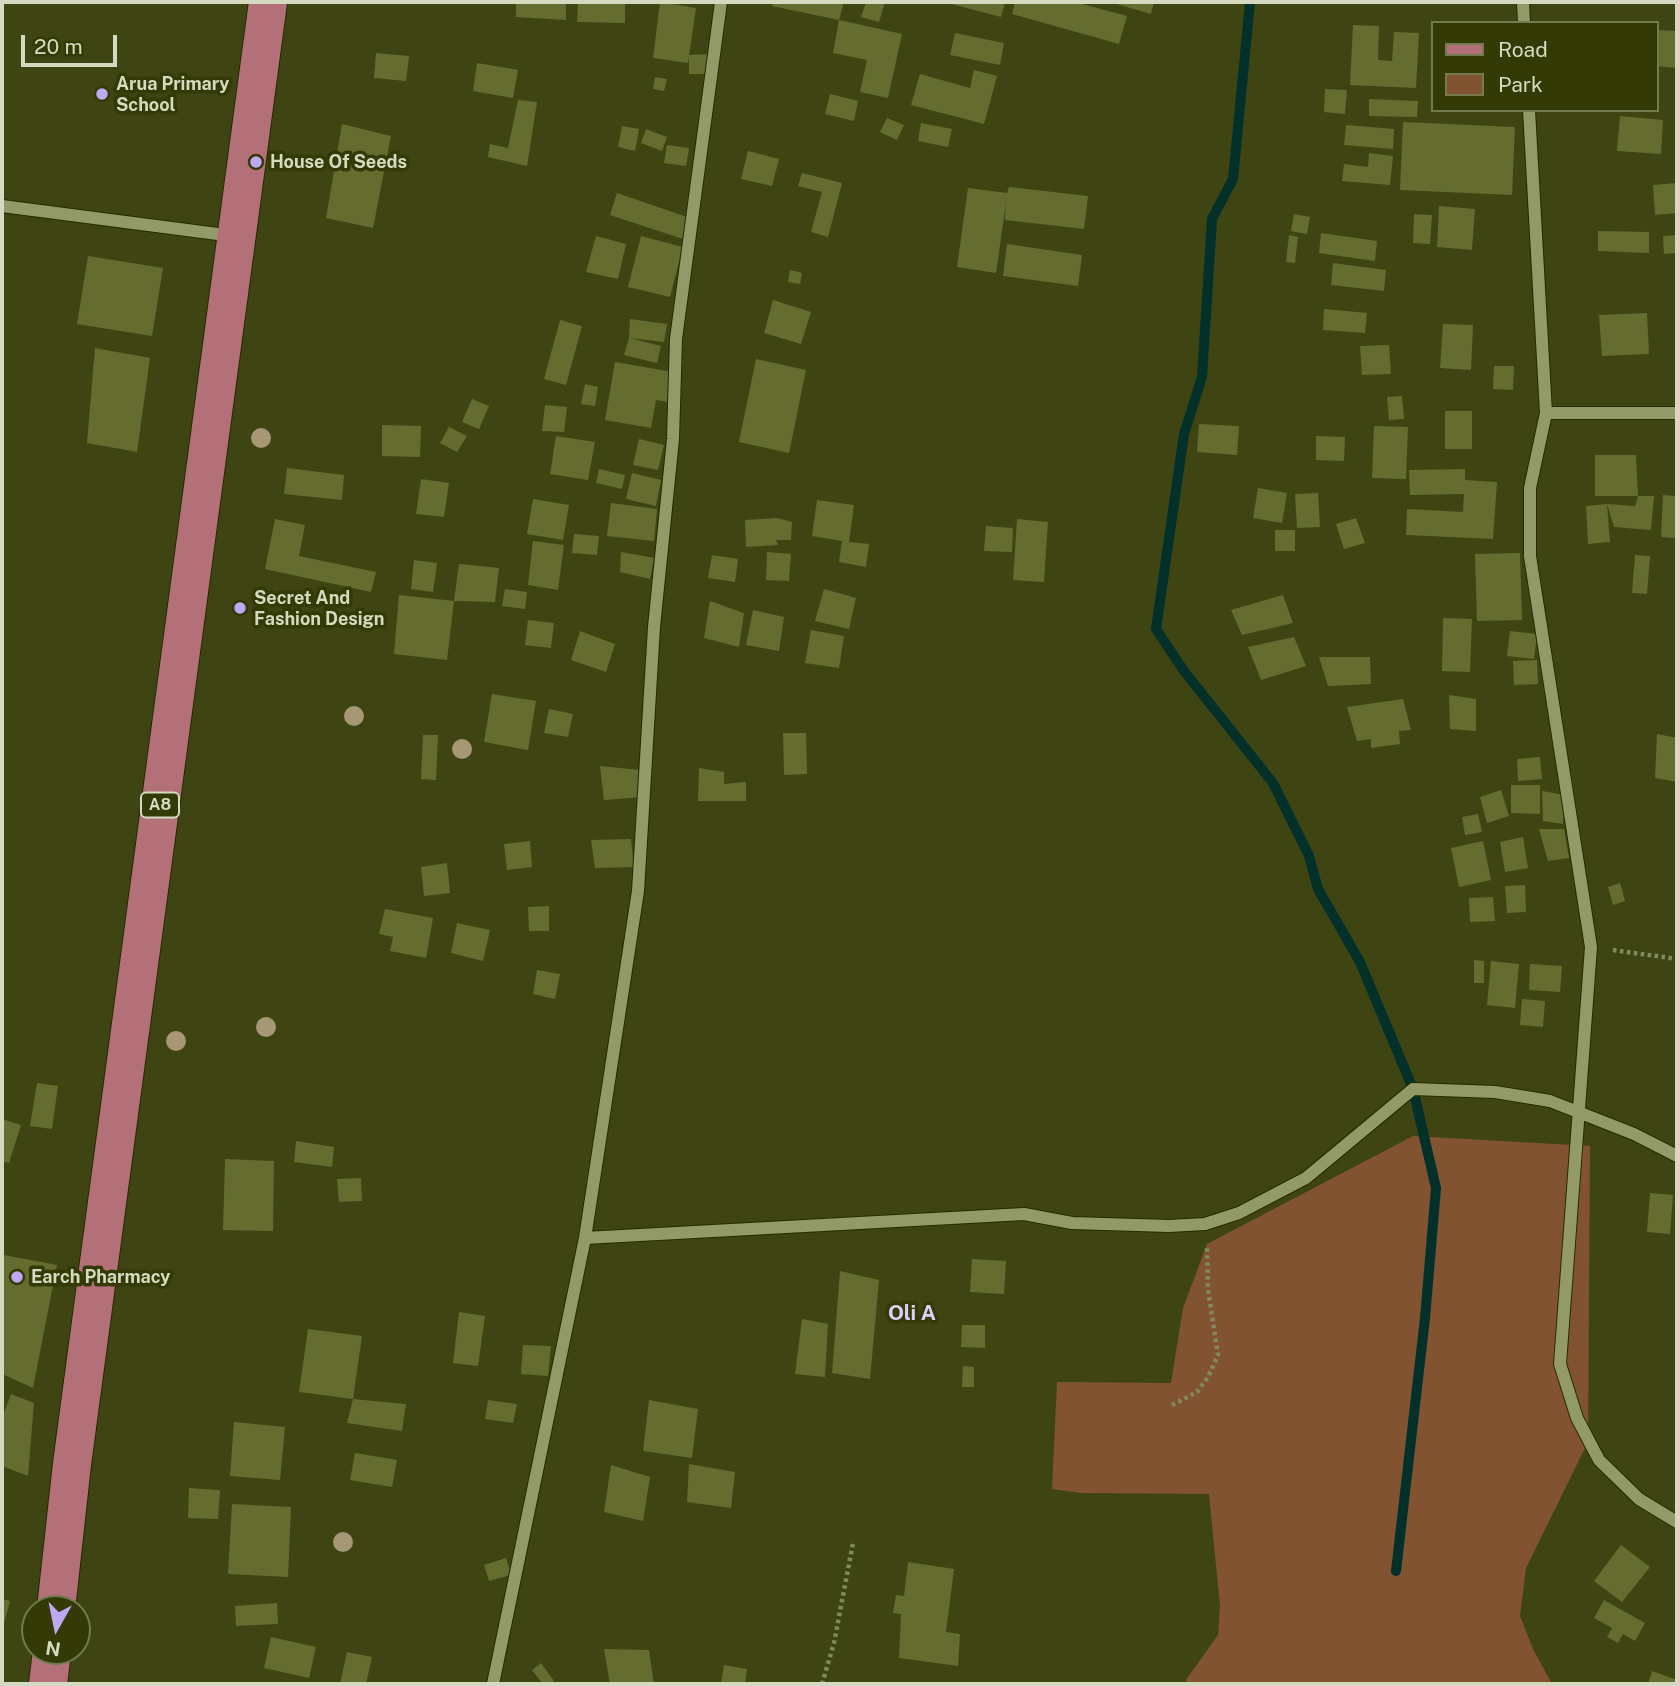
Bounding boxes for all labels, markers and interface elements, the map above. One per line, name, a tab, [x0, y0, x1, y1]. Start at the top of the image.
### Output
scale bar	[24, 21, 121, 65]
legend	[1430, 21, 1658, 112]
text: 20 m	[34, 34, 83, 59]
text: Road	[1498, 37, 1548, 62]
text: Park	[1498, 72, 1543, 97]
place label: Arua Primary School	[116, 73, 229, 116]
marker: Arua Primary School	[94, 86, 110, 102]
place label: House Of Seeds	[270, 151, 407, 173]
marker: House Of Seeds	[248, 154, 264, 170]
place label: Secret And Fashion Design	[254, 587, 385, 630]
marker: Secret And Fashion Design	[232, 600, 248, 616]
road number: A8	[141, 792, 179, 818]
place label: Earch Pharmacy	[31, 1266, 170, 1288]
marker: Earch Pharmacy	[9, 1269, 25, 1285]
district label: Oli A	[888, 1301, 936, 1327]
north arrow	[21, 1595, 91, 1665]
text: N	[44, 1637, 62, 1661]

